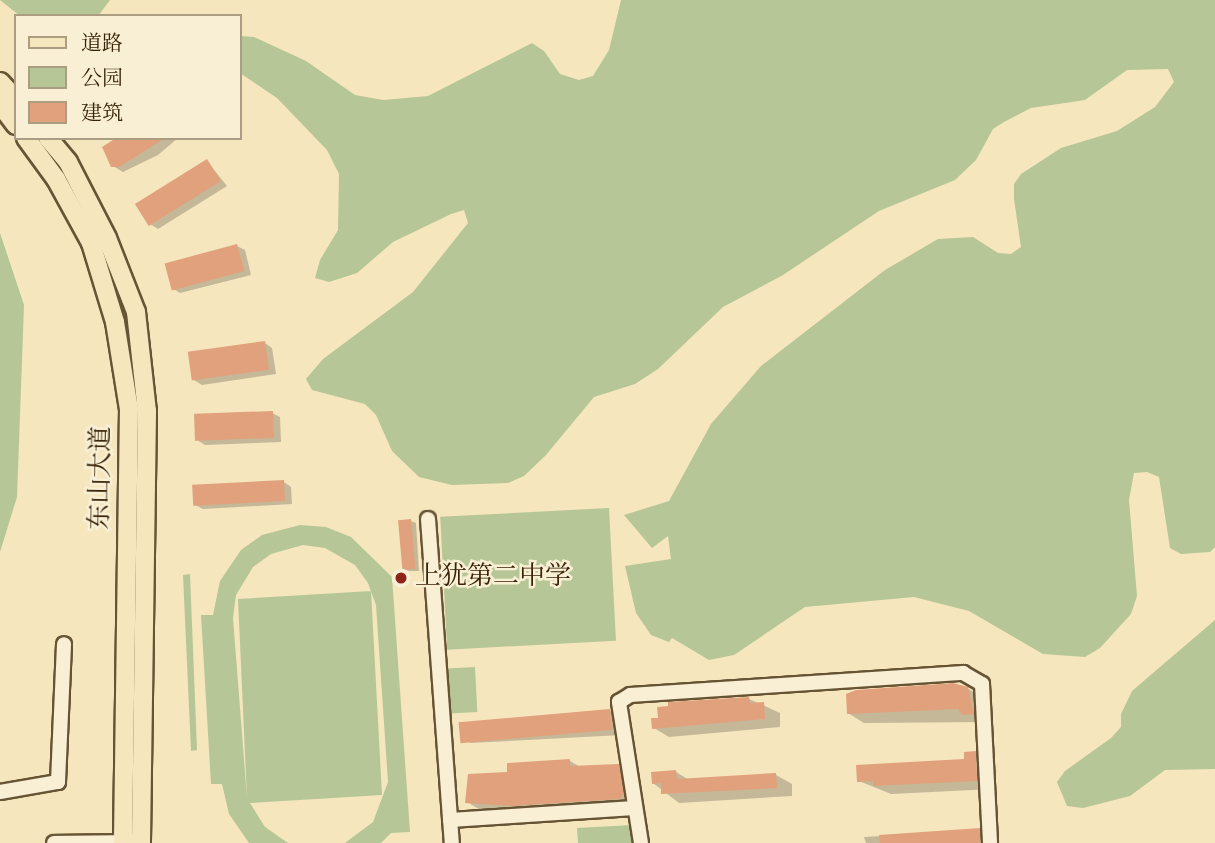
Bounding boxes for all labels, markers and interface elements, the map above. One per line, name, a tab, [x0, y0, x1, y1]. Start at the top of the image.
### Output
legend	[14, 14, 242, 140]
text: 道路	[81, 30, 123, 60]
text: 公园	[81, 65, 123, 95]
text: 建筑	[81, 100, 123, 130]
street label: 东山大道	[85, 426, 119, 530]
place label: 上犹第二中学	[415, 562, 571, 594]
marker: 上犹第二中学	[393, 570, 409, 586]

